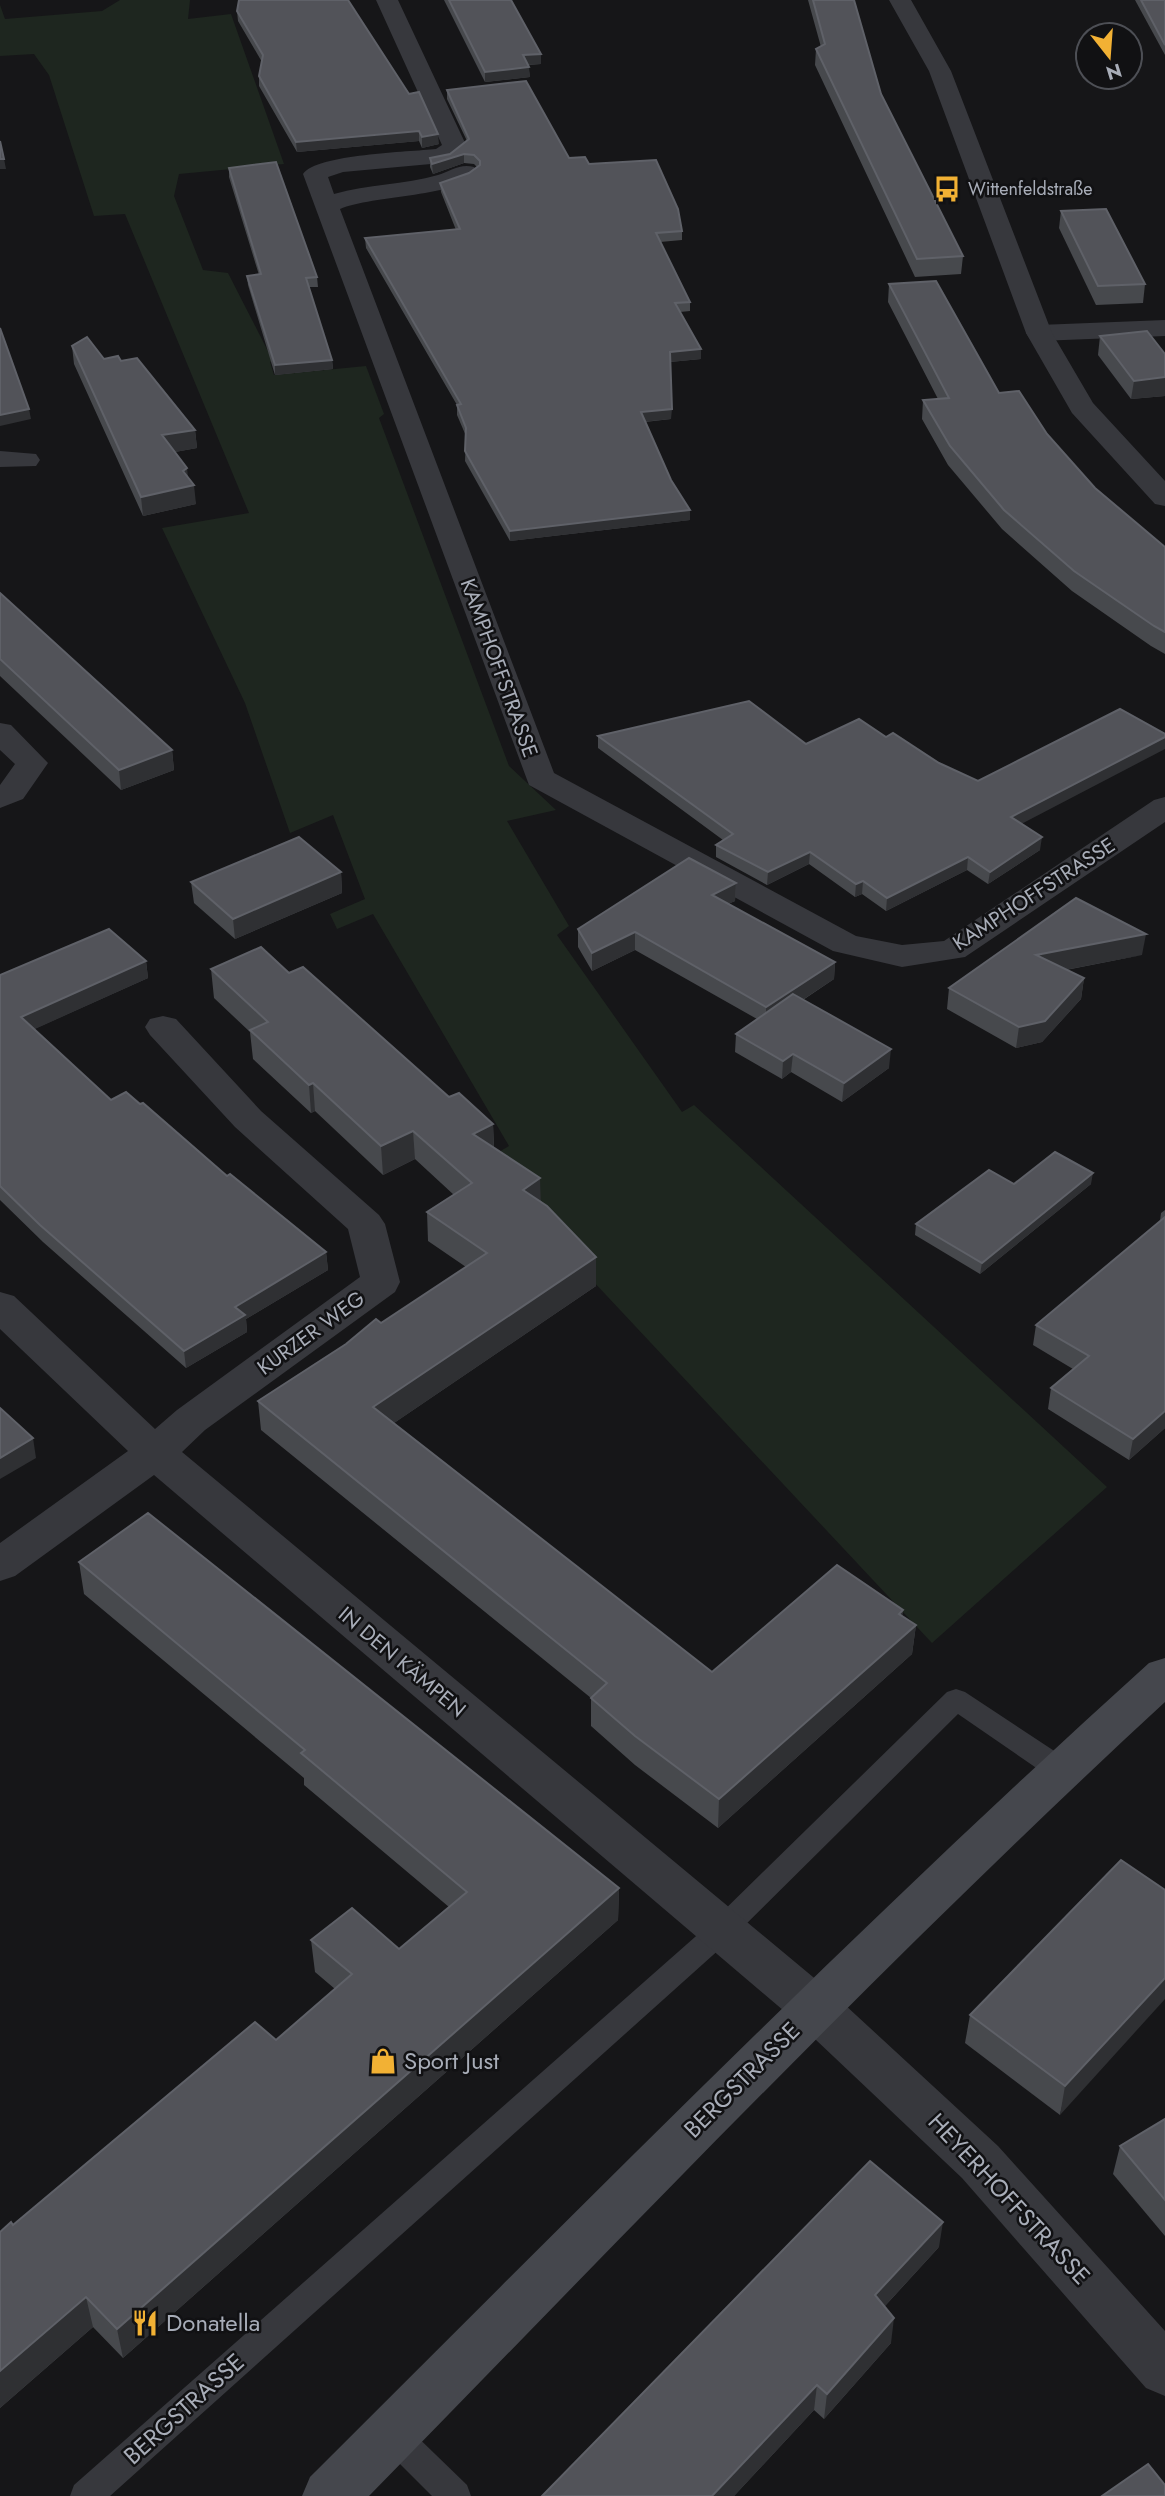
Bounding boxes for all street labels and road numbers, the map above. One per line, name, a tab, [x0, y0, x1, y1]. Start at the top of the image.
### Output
street label: KAMPHOFFSTRASSE	[453, 574, 545, 762]
street label: KAMPHOFFSTRASSE	[947, 830, 1121, 958]
street label: KURZER WEG	[251, 1284, 371, 1382]
street label: IN DEN KÄMPEN	[332, 1600, 472, 1724]
street label: BERGSTRASSE	[676, 2014, 808, 2146]
street label: HEYERHOFFSTRASSE	[920, 2105, 1098, 2292]
street label: BERGSTRASSE	[116, 2345, 252, 2472]

